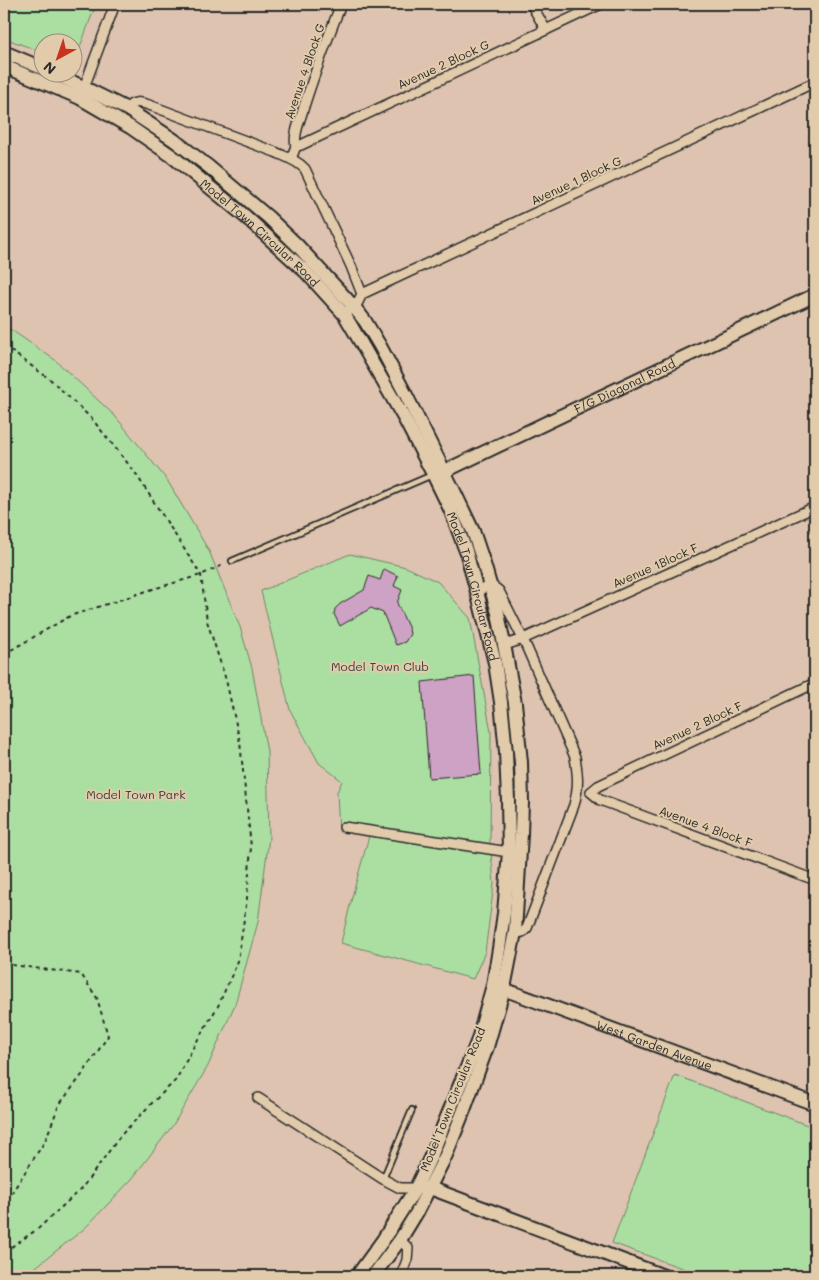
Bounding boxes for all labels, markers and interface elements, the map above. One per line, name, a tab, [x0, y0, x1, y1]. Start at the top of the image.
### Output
street label: Avenue 4 Block G	[280, 21, 328, 121]
north arrow	[32, 32, 82, 82]
street label: Avenue 2 Block G	[394, 36, 492, 92]
text: N	[39, 58, 60, 79]
street label: Avenue 1 Block G	[528, 152, 624, 208]
street label: Model Town Circular Road	[197, 175, 323, 290]
street label: F/G Diagonal Road	[571, 355, 678, 417]
street label: Model Town Circular Road	[444, 509, 502, 663]
street label: Avenue 1Block F	[610, 539, 701, 591]
park label: Model Town Club	[331, 658, 429, 674]
street label: Avenue 2 Block F	[649, 697, 745, 753]
park label: Model Town Park	[86, 786, 186, 802]
street label: Avenue 4 Block F	[657, 802, 755, 850]
street label: West Garden Avenue	[594, 1016, 715, 1074]
street label: Model Town Circular Road	[416, 1024, 488, 1174]

